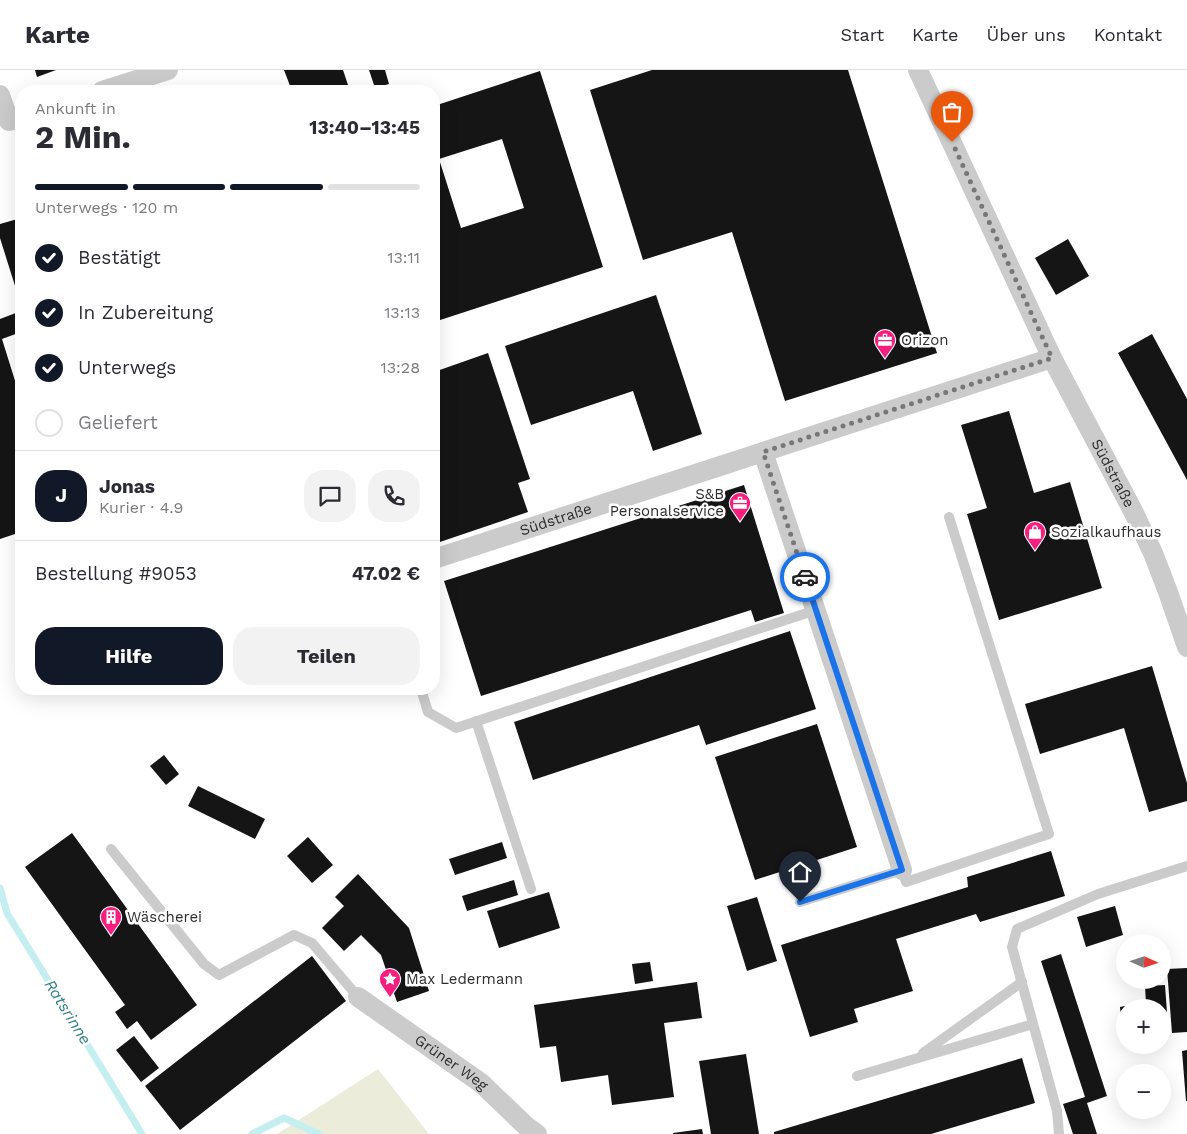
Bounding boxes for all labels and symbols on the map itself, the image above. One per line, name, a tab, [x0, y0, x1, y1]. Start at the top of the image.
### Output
pin	[931, 91, 973, 142]
office icon: Orizon	[873, 328, 897, 359]
place label: Orizon	[901, 331, 948, 349]
street label: Südstraße	[1088, 436, 1138, 510]
place label: S&B Personalservice	[610, 485, 724, 520]
office icon: S&B Personalservice	[728, 491, 752, 522]
street label: Südstraße	[517, 499, 594, 540]
shop icon: Sozialkaufhaus	[1023, 520, 1047, 551]
place label: Sozialkaufhaus	[1051, 523, 1162, 541]
courier	[780, 552, 830, 602]
pin	[779, 851, 821, 902]
building icon: Wäscherei	[99, 905, 123, 936]
place label: Wäscherei	[127, 908, 202, 926]
north arrow	[1116, 934, 1171, 989]
place icon: Max Ledermann	[378, 967, 402, 998]
place label: Max Ledermann	[406, 970, 523, 988]
water label: Ratsrinne	[41, 976, 95, 1048]
street label: Grüner Weg	[411, 1031, 492, 1094]

